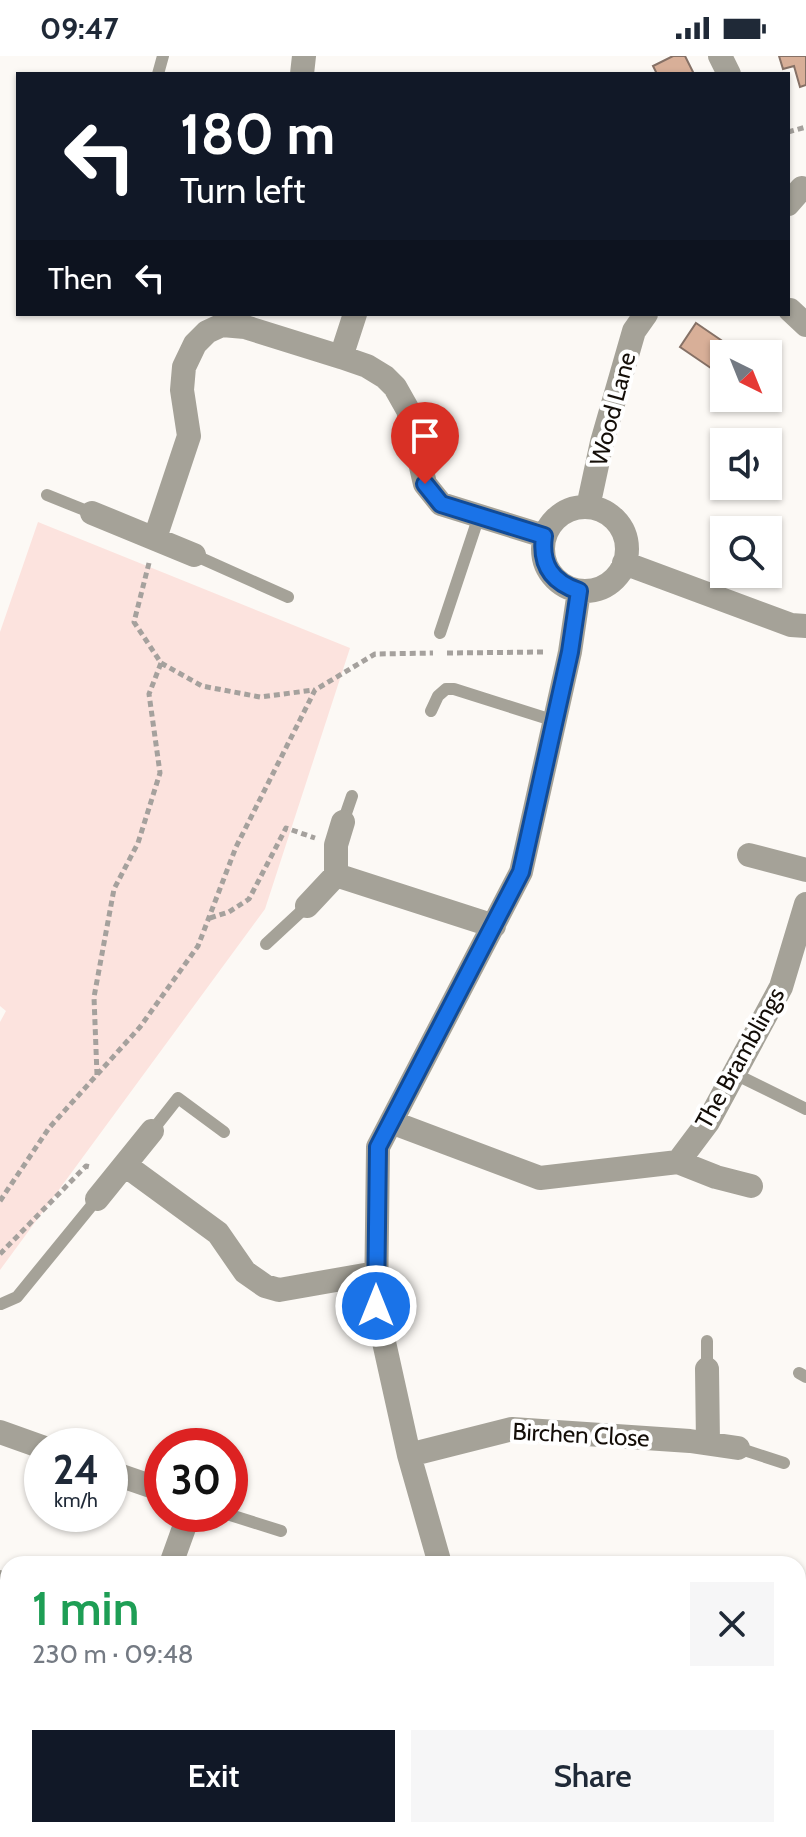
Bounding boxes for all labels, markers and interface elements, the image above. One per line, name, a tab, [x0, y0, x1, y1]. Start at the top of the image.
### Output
text: 09:47	[40, 10, 119, 47]
text: 180 m	[180, 100, 335, 168]
icon: left	[48, 104, 152, 208]
text: Turn left	[180, 168, 305, 212]
icon: left	[128, 256, 172, 300]
text: Then	[48, 260, 112, 297]
north arrow	[710, 340, 782, 412]
map controls	[710, 340, 782, 588]
street label: Wood Lane	[583, 349, 642, 469]
pin	[391, 402, 459, 484]
icon: arrive	[403, 414, 447, 458]
button: sound	[710, 428, 782, 500]
button: search	[710, 516, 782, 588]
street label: The Bramblings	[689, 982, 790, 1133]
position arrow	[334, 1264, 418, 1348]
street label: Birchen Close	[512, 1416, 650, 1453]
speed limit sign: 30	[144, 1428, 248, 1532]
text: 24	[53, 1445, 99, 1494]
text: km/h	[54, 1488, 98, 1512]
text: 1 min	[32, 1579, 139, 1637]
button: close	[690, 1582, 774, 1666]
text: 230 m · 09:48	[32, 1638, 194, 1670]
button: Exit	[32, 1730, 395, 1822]
button: Share	[411, 1730, 774, 1822]

